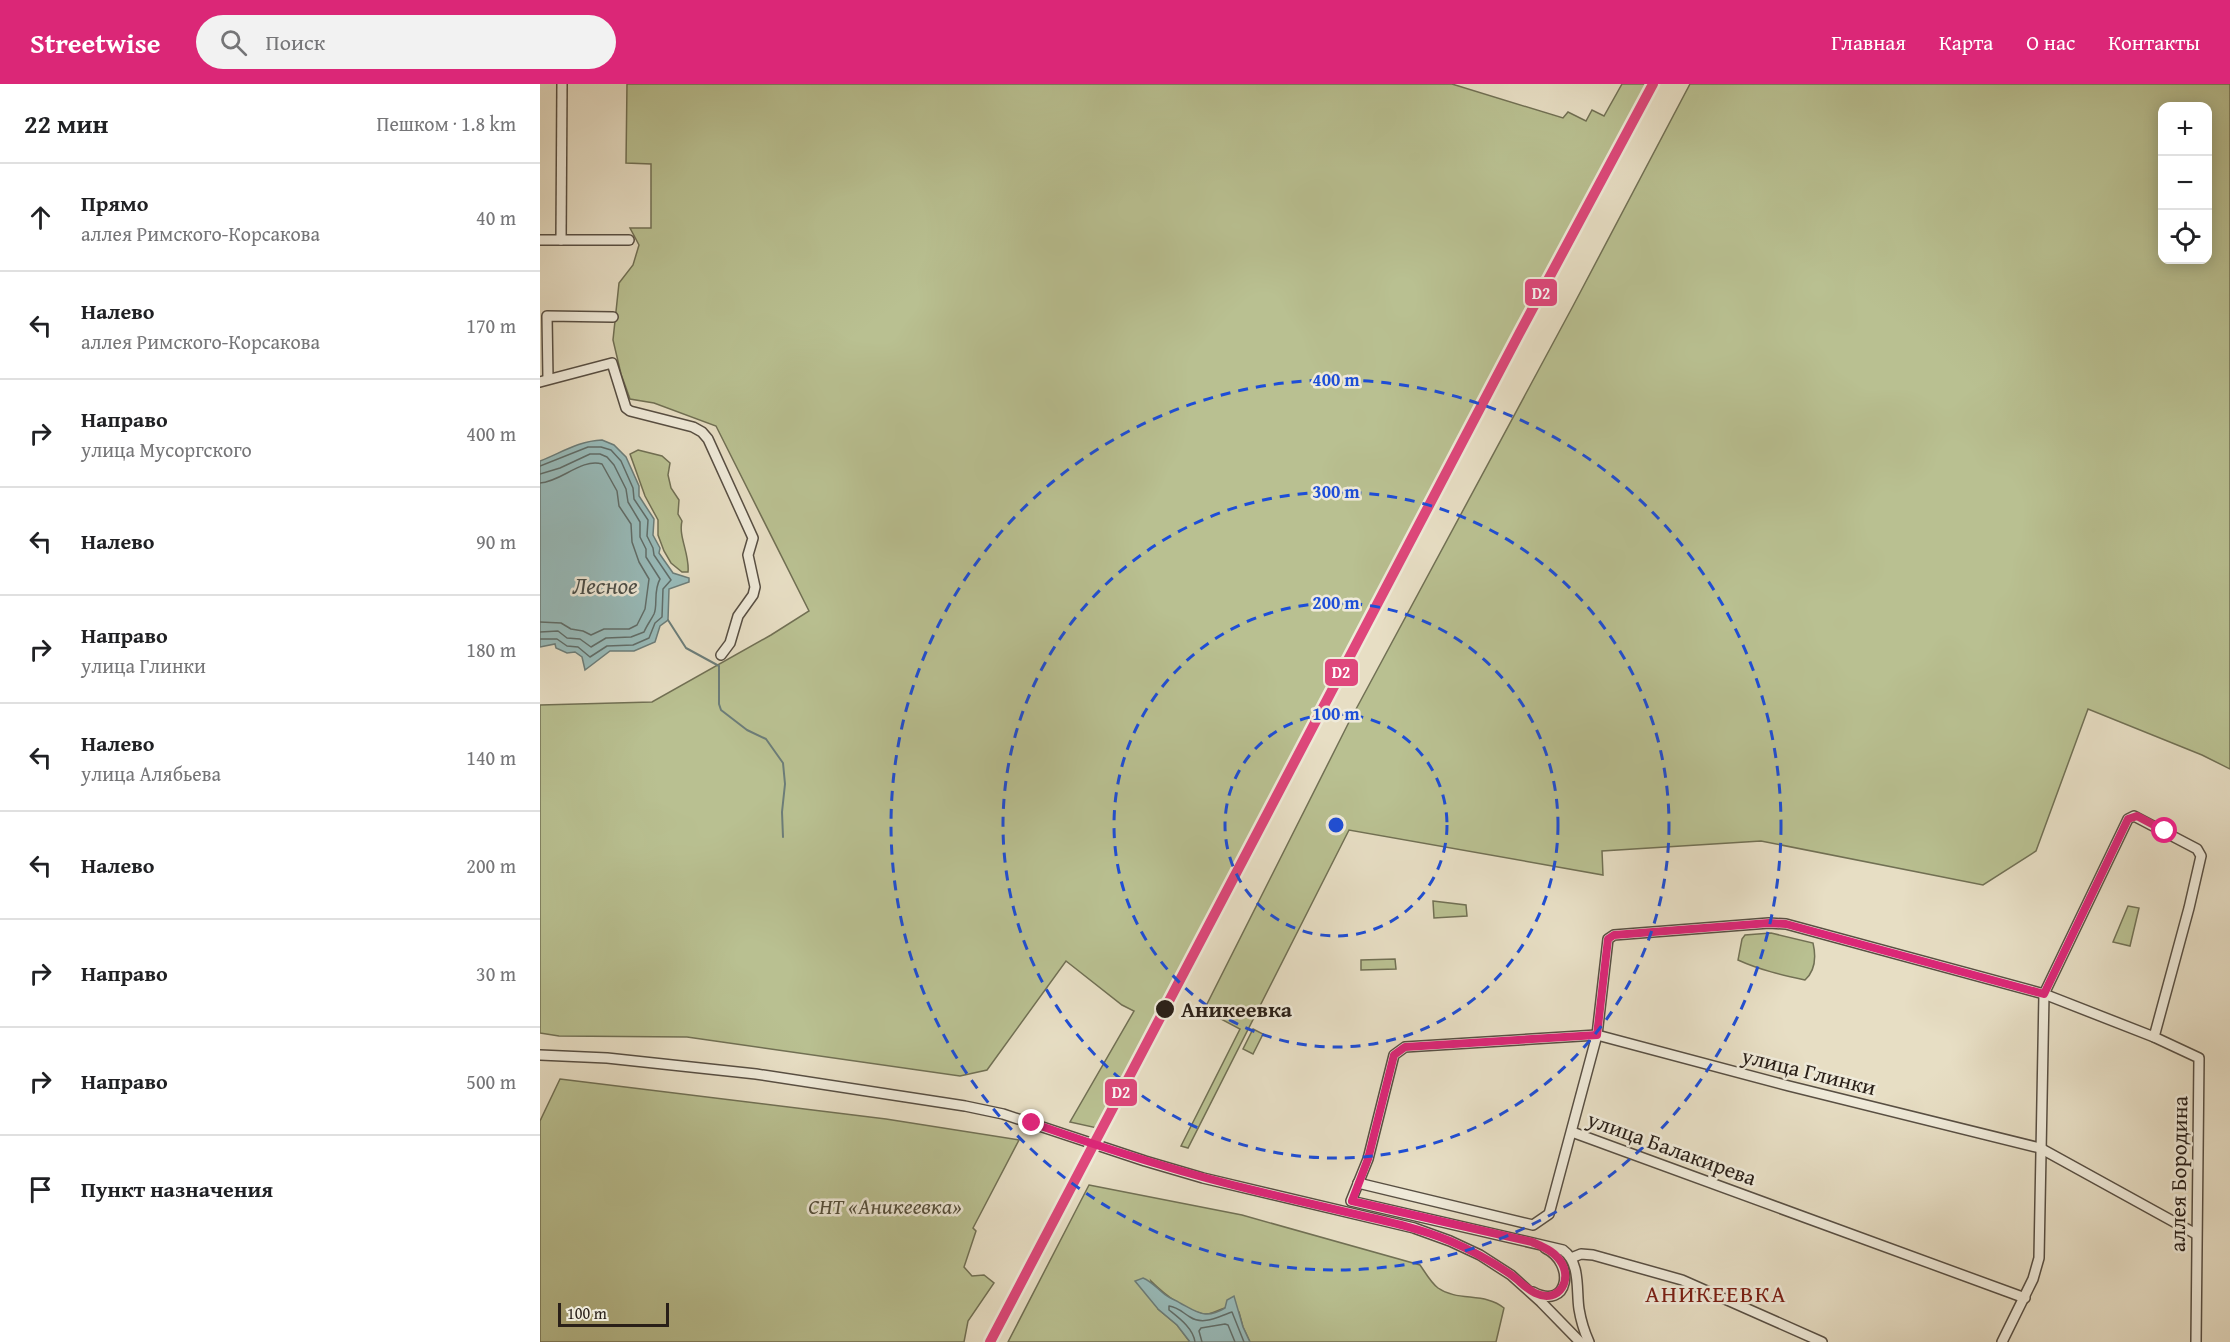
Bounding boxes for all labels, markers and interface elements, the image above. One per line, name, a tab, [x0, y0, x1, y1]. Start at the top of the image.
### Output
search box	[196, 15, 616, 69]
text: Streetwise	[30, 22, 160, 63]
icon: search	[217, 26, 250, 59]
text: Поиск	[265, 26, 325, 58]
text: Главная	[1831, 27, 1906, 58]
text: Карта	[1939, 27, 1993, 58]
text: О нас	[2026, 27, 2075, 58]
text: Контакты	[2108, 27, 2200, 58]
map controls	[2158, 102, 2212, 264]
button: +	[2158, 102, 2212, 156]
text: 22 мин	[24, 104, 109, 143]
text: Пешком · 1.8 km	[376, 109, 516, 138]
button: −	[2158, 156, 2212, 210]
text: Прямо	[81, 187, 148, 219]
icon: ahead	[24, 201, 57, 234]
text: 40 m	[476, 203, 516, 232]
button: locate	[2158, 210, 2212, 264]
text: аллея Римского-Корсакова	[81, 219, 320, 248]
line badge: D2	[1524, 278, 1558, 307]
text: D2	[1532, 281, 1550, 305]
text: Налево	[81, 295, 154, 327]
icon: left	[24, 309, 57, 342]
text: 170 m	[466, 311, 516, 340]
text: аллея Римского-Корсакова	[81, 327, 320, 356]
text: 400 m	[1312, 366, 1360, 393]
text: Направо	[81, 403, 168, 435]
icon: right	[24, 417, 57, 450]
text: 400 m	[466, 419, 516, 448]
text: улица Мусоргского	[81, 435, 252, 464]
text: 300 m	[1312, 478, 1360, 505]
icon: left	[24, 525, 57, 558]
text: Налево	[81, 525, 154, 557]
text: 90 m	[476, 527, 516, 556]
water label: Лесное	[572, 568, 638, 603]
text: 200 m	[1312, 589, 1360, 616]
text: Направо	[81, 619, 168, 651]
icon: right	[24, 633, 57, 666]
text: 180 m	[466, 635, 516, 664]
text: улица Глинки	[81, 651, 206, 680]
line badge: D2	[1324, 658, 1359, 687]
text: D2	[1332, 660, 1350, 684]
text: 100 m	[1312, 700, 1360, 727]
text: Налево	[81, 727, 154, 759]
icon: left	[24, 741, 57, 774]
text: 140 m	[466, 743, 516, 772]
text: улица Алябьева	[81, 759, 221, 788]
centre of rings	[1326, 815, 1346, 835]
route start	[2151, 817, 2177, 843]
icon: left	[24, 849, 57, 882]
text: Налево	[81, 849, 154, 881]
text: 200 m	[466, 851, 516, 880]
icon: right	[24, 957, 57, 990]
text: Направо	[81, 957, 168, 989]
text: 30 m	[476, 959, 516, 988]
place label: Аникеевка	[1181, 993, 1293, 1025]
marker: Аникеевка	[1154, 998, 1176, 1020]
street label: улица Глинки	[1737, 1039, 1880, 1103]
icon: right	[24, 1065, 57, 1098]
text: Направо	[81, 1065, 168, 1097]
text: 500 m	[466, 1067, 516, 1096]
line badge: D2	[1104, 1078, 1138, 1107]
text: D2	[1112, 1080, 1130, 1104]
street label: аллея Бородина	[2161, 1095, 2195, 1252]
street label: улица Балакирева	[1582, 1102, 1761, 1194]
route end	[1018, 1109, 1044, 1135]
icon: arrive	[24, 1173, 57, 1206]
text: Пункт назначения	[81, 1173, 273, 1205]
park label: СНТ «Аникеевка»	[808, 1190, 962, 1222]
district label: АНИКЕЕВКА	[1645, 1276, 1787, 1311]
scale bar	[558, 1300, 669, 1328]
text: 100 m	[567, 1301, 607, 1325]

